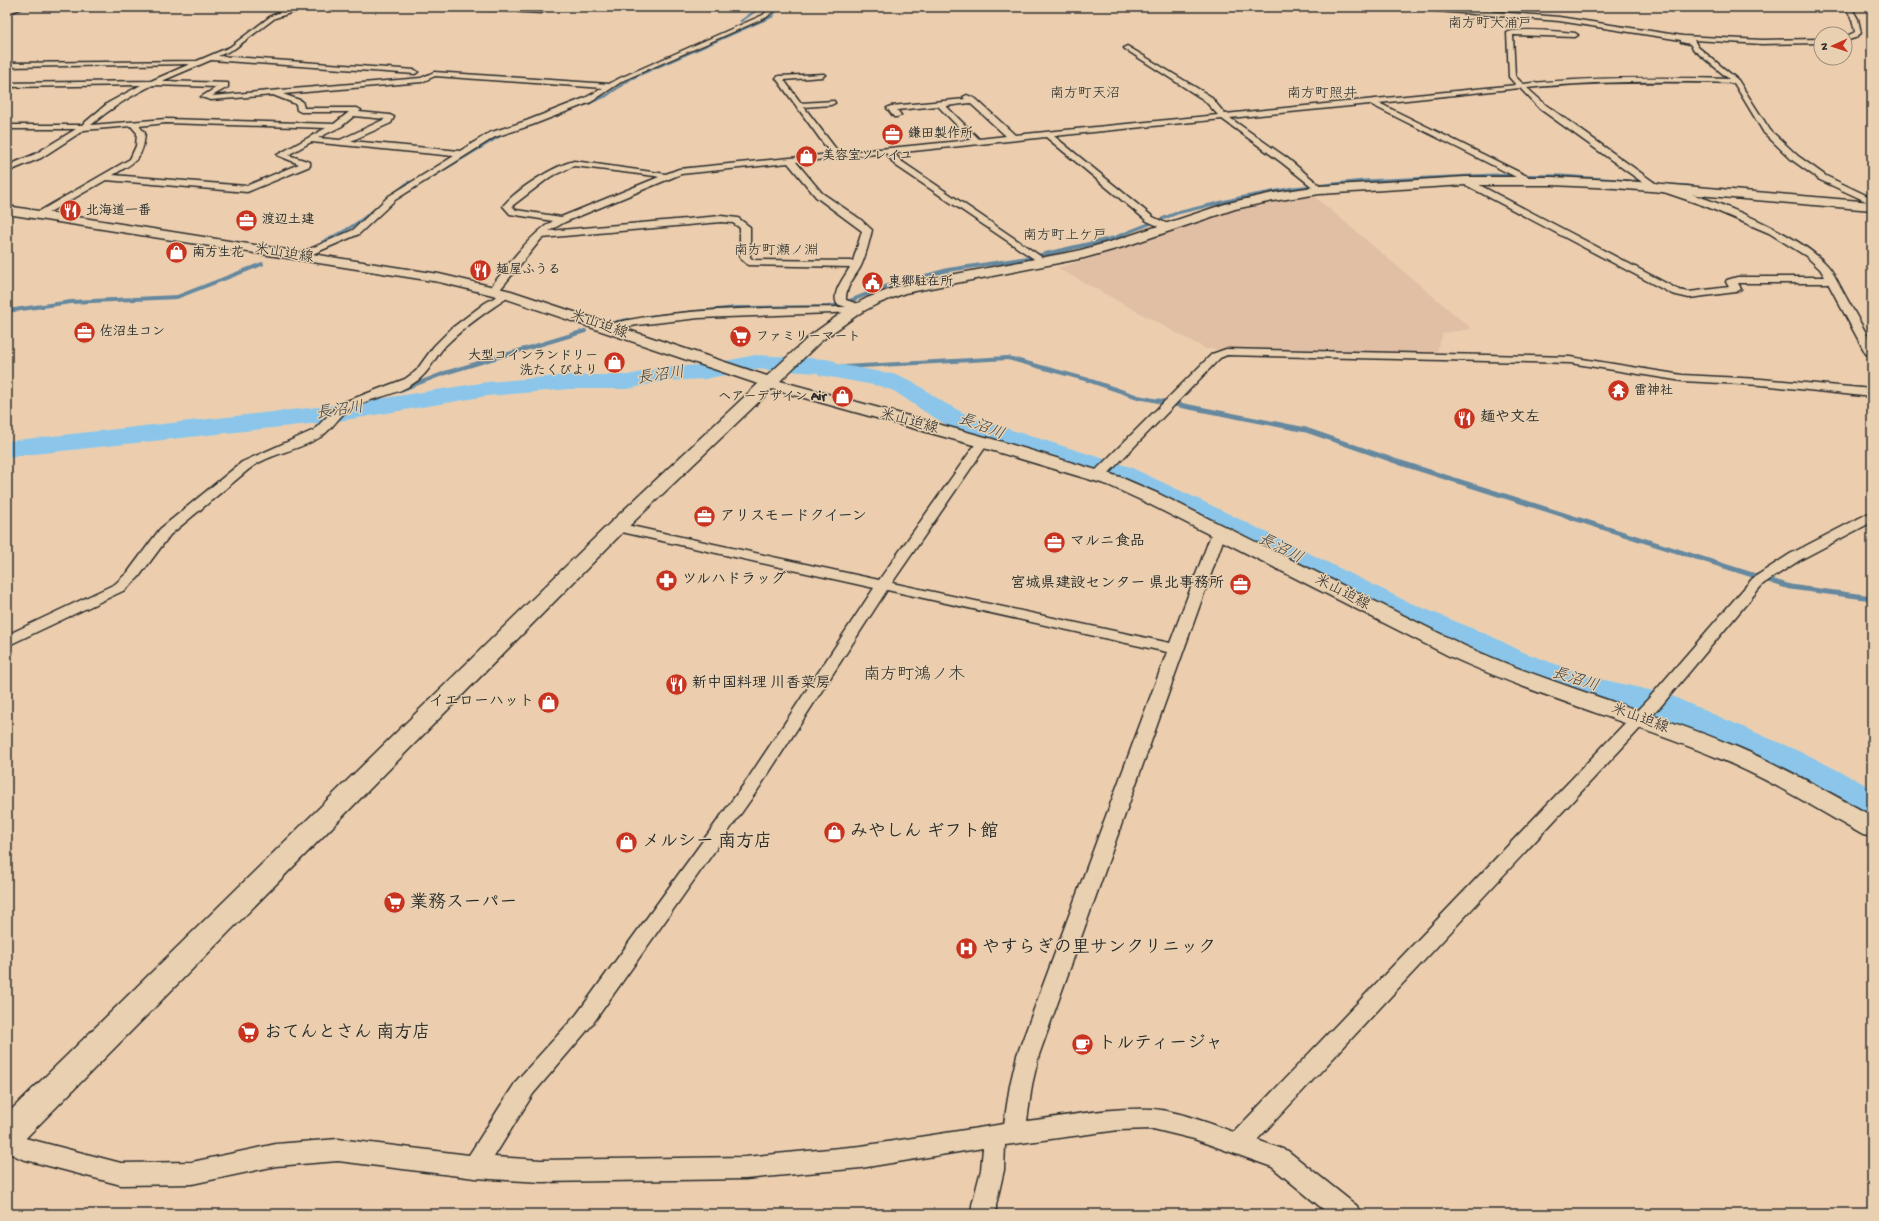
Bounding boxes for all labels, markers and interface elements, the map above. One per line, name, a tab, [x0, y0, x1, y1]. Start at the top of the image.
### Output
district label: 南方町大涌戸	[1448, 16, 1532, 33]
north arrow	[1813, 26, 1853, 66]
text: N	[1819, 43, 1831, 50]
district label: 南方町天沼	[1050, 86, 1120, 103]
district label: 南方町照井	[1287, 86, 1357, 103]
office icon: 鎌田製作所	[880, 121, 906, 147]
place label: 鎌田製作所	[908, 126, 973, 142]
shop icon: 美容室ソレイユ	[794, 143, 820, 169]
place label: 美容室ソレイユ	[822, 148, 912, 164]
restaurant icon: 北海道一番	[58, 198, 84, 224]
place label: 北海道一番	[86, 203, 151, 219]
office icon: 渡辺土建	[234, 207, 260, 233]
place label: 渡辺土建	[262, 212, 314, 228]
district label: 南方町上ケ戸	[1023, 228, 1107, 245]
street label: 米山迫線	[253, 239, 315, 268]
shop icon: 南方生花	[163, 240, 189, 266]
district label: 南方町瀬ノ淵	[734, 243, 818, 260]
place label: 南方生花	[192, 245, 244, 261]
restaurant icon: 麺屋ふうる	[467, 257, 493, 283]
place label: 麺屋ふうる	[496, 262, 561, 278]
public building icon: 東郷駐在所	[860, 269, 886, 295]
place label: 東郷駐在所	[888, 274, 953, 290]
street label: 米山迫線	[568, 306, 631, 343]
office icon: 佐沼生コン	[72, 319, 98, 345]
place label: 佐沼生コン	[100, 324, 165, 340]
supermarket icon: ファミリーマート	[727, 324, 753, 350]
place label: ファミリーマート	[756, 330, 861, 345]
place label: 大型コインランドリー 洗たくびより	[468, 348, 598, 379]
shop icon: 大型コインランドリー 洗たくびより	[601, 350, 627, 376]
water label: 長沼川	[636, 363, 686, 390]
temple icon: 雷神社	[1606, 378, 1632, 404]
place label: 雷神社	[1634, 383, 1673, 399]
shop icon: ヘアーデザイン Air	[829, 384, 855, 410]
place label: ヘアーデザイン Air	[718, 390, 827, 405]
water label: 長沼川	[315, 398, 365, 425]
street label: 米山迫線	[878, 405, 941, 438]
restaurant icon: 麺や文左	[1451, 405, 1477, 431]
place label: 麺や文左	[1480, 408, 1540, 427]
water label: 長沼川	[955, 410, 1007, 445]
office icon: アリスモードクイーン	[691, 504, 717, 530]
place label: アリスモードクイーン	[720, 508, 867, 526]
office icon: マルニ食品	[1042, 529, 1068, 555]
water label: 長沼川	[1254, 530, 1306, 569]
place label: マルニ食品	[1070, 532, 1145, 551]
pharmacy icon: ツルハドラッグ	[653, 567, 679, 593]
place label: ツルハドラッグ	[682, 570, 786, 589]
street label: 米山迫線	[1311, 570, 1373, 615]
office icon: 宮城県建設センター 県北事務所	[1227, 571, 1253, 597]
place label: 宮城県建設センター 県北事務所	[1010, 574, 1224, 593]
water label: 長沼川	[1549, 664, 1601, 697]
district label: 南方町鴻ノ木	[863, 665, 965, 686]
restaurant icon: 新中国料理 川香菜房	[663, 671, 689, 697]
place label: 新中国料理 川香菜房	[692, 674, 831, 693]
shop icon: イエローハット	[536, 689, 562, 715]
place label: イエローハット	[429, 693, 534, 711]
street label: 米山迫線	[1609, 699, 1672, 738]
shop icon: みやしん ギフト館	[822, 819, 848, 845]
place label: みやしん ギフト館	[850, 821, 998, 843]
shop icon: メルシー 南方店	[613, 829, 639, 855]
place label: メルシー 南方店	[642, 831, 772, 853]
supermarket icon: 業務スーパー	[381, 890, 407, 916]
place label: 業務スーパー	[410, 892, 517, 914]
hospital icon: やすらぎの里サンクリニック	[954, 935, 980, 961]
place label: やすらぎの里サンクリニック	[982, 937, 1216, 959]
supermarket icon: おてんとさん 南方店	[235, 1020, 261, 1046]
place label: おてんとさん 南方店	[264, 1022, 430, 1044]
cafe icon: トルティージャ	[1070, 1031, 1096, 1057]
place label: トルティージャ	[1098, 1034, 1223, 1055]

